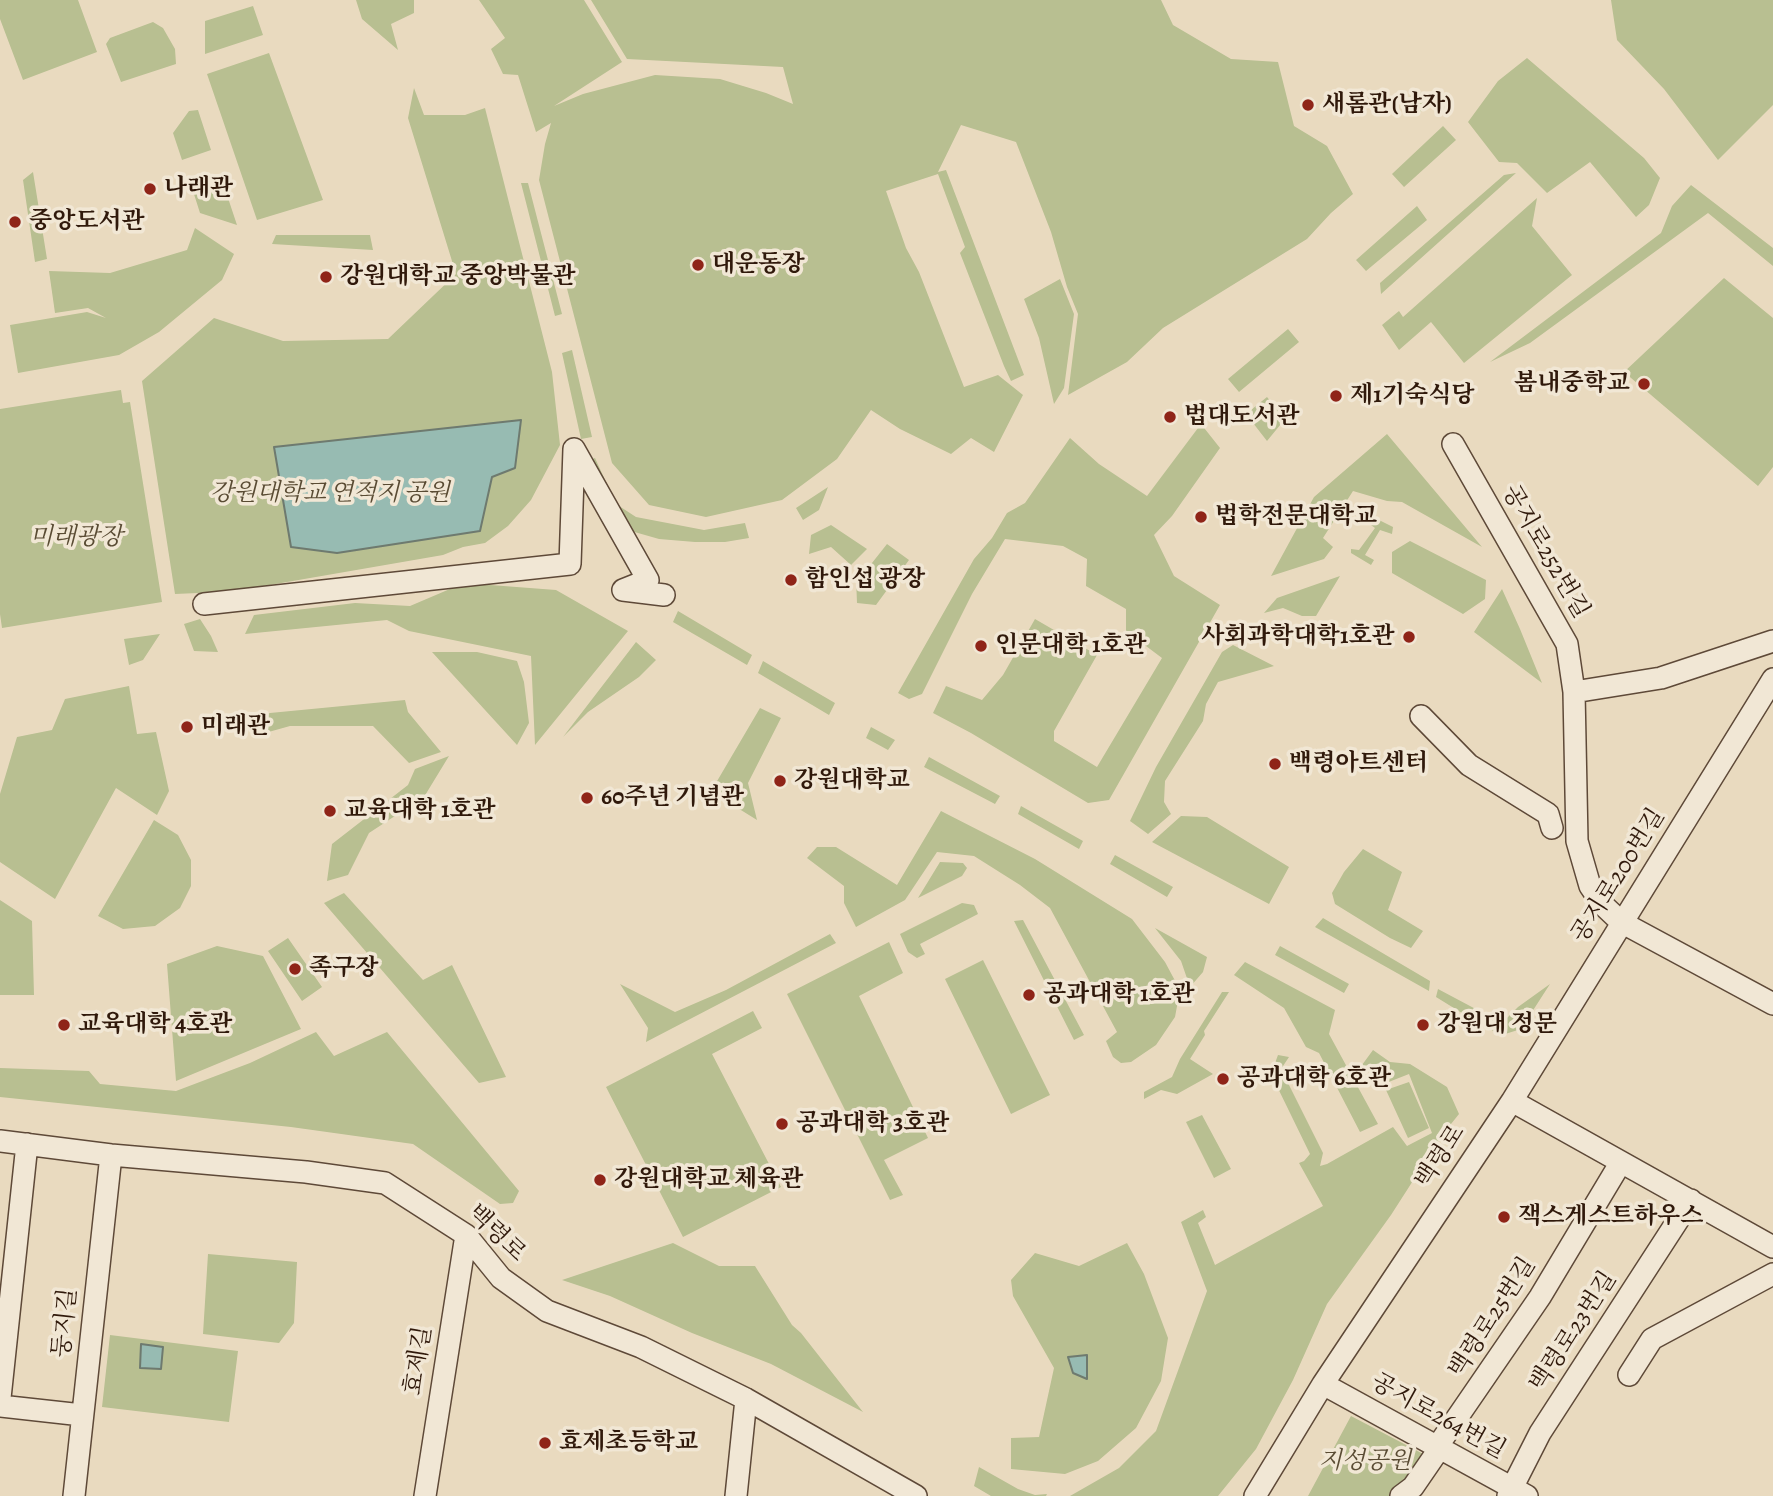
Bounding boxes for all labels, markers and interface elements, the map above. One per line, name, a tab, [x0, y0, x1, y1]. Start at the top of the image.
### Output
place label: 새롬관(남자)	[1322, 91, 1452, 119]
marker: 새롬관(남자)	[1300, 97, 1316, 113]
place label: 나래관	[164, 175, 234, 203]
marker: 나래관	[142, 181, 158, 197]
place label: 중앙도서관	[29, 208, 145, 236]
marker: 중앙도서관	[7, 214, 23, 230]
place label: 대운동장	[712, 251, 805, 279]
marker: 대운동장	[690, 257, 706, 273]
place label: 강원대학교 중앙박물관	[340, 263, 576, 291]
marker: 강원대학교 중앙박물관	[318, 269, 334, 285]
place label: 봄내중학교	[1514, 370, 1630, 398]
marker: 봄내중학교	[1636, 376, 1652, 392]
place label: 제1기숙식당	[1350, 382, 1475, 410]
marker: 제1기숙식당	[1328, 388, 1344, 404]
place label: 법대도서관	[1184, 403, 1300, 431]
marker: 법대도서관	[1162, 409, 1178, 425]
park label: 강원대학교 연적지 공원	[210, 480, 450, 508]
street label: 공지로252번길	[1495, 480, 1595, 624]
place label: 법학전문대학교	[1215, 503, 1377, 531]
marker: 법학전문대학교	[1193, 509, 1209, 525]
park label: 미래광장	[30, 524, 122, 552]
place label: 함인섭 광장	[805, 566, 925, 594]
marker: 함인섭 광장	[783, 572, 799, 588]
place label: 사회과학대학1호관	[1201, 623, 1395, 651]
marker: 사회과학대학1호관	[1401, 629, 1417, 645]
place label: 인문대학 1호관	[995, 632, 1147, 660]
marker: 인문대학 1호관	[973, 638, 989, 654]
place label: 미래관	[201, 713, 271, 741]
marker: 미래관	[179, 719, 195, 735]
place label: 백령아트센터	[1289, 750, 1428, 778]
marker: 백령아트센터	[1267, 756, 1283, 772]
place label: 강원대학교	[794, 767, 910, 795]
marker: 강원대학교	[772, 773, 788, 789]
place label: 60주년 기념관	[601, 784, 744, 812]
marker: 60주년 기념관	[579, 790, 595, 806]
place label: 교육대학 1호관	[344, 797, 496, 825]
marker: 교육대학 1호관	[322, 803, 338, 819]
street label: 공지로200번길	[1566, 804, 1672, 948]
place label: 족구장	[309, 955, 379, 983]
marker: 족구장	[287, 961, 303, 977]
place label: 공과대학 1호관	[1043, 981, 1195, 1009]
marker: 공과대학 1호관	[1021, 987, 1037, 1003]
place label: 교육대학 4호관	[78, 1011, 233, 1039]
place label: 강원대 정문	[1437, 1011, 1557, 1039]
marker: 교육대학 4호관	[56, 1017, 72, 1033]
marker: 강원대 정문	[1415, 1017, 1431, 1033]
place label: 공과대학 6호관	[1237, 1065, 1391, 1093]
marker: 공과대학 6호관	[1215, 1071, 1231, 1087]
place label: 공과대학 3호관	[796, 1110, 950, 1138]
marker: 공과대학 3호관	[774, 1116, 790, 1132]
street label: 백령로	[1410, 1120, 1472, 1194]
place label: 강원대학교 체육관	[614, 1166, 804, 1194]
marker: 강원대학교 체육관	[592, 1172, 608, 1188]
street label: 백령로	[461, 1199, 531, 1269]
place label: 잭스게스트하우스	[1518, 1203, 1703, 1231]
marker: 잭스게스트하우스	[1496, 1209, 1512, 1225]
street label: 백령로25번길	[1443, 1252, 1543, 1384]
street label: 백령로23번길	[1525, 1267, 1623, 1397]
street label: 둥지길	[48, 1287, 84, 1359]
street label: 효제길	[399, 1324, 439, 1398]
street label: 공지로264번길	[1366, 1368, 1510, 1466]
place label: 효제초등학교	[559, 1429, 698, 1457]
marker: 효제초등학교	[537, 1435, 553, 1451]
park label: 지성공원	[1319, 1448, 1411, 1476]

